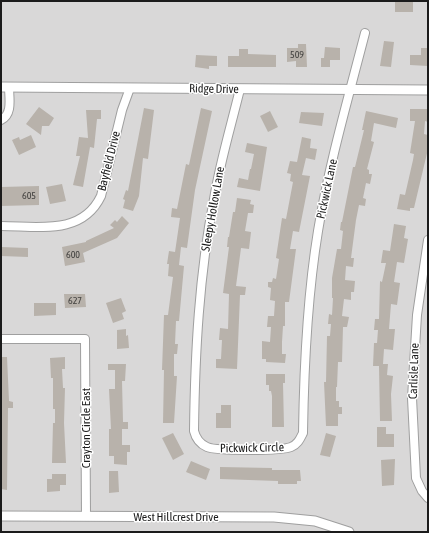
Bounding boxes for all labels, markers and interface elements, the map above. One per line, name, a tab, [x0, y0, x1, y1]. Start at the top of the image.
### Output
house number: 509	[290, 49, 304, 61]
street label: Ridge Drive	[189, 81, 239, 97]
street label: Bayfield Drive	[95, 129, 123, 193]
street label: Pickwick Lane	[314, 158, 340, 220]
street label: Sleepy Hollow Lane	[198, 166, 228, 252]
house number: 605	[22, 190, 36, 202]
house number: 600	[66, 249, 80, 261]
house number: 627	[68, 295, 82, 307]
street label: Carlisle Lane	[406, 343, 422, 399]
street label: Crayton Circle East	[79, 388, 93, 468]
street label: Pickwick Circle	[220, 440, 284, 456]
street label: West Hillcrest Drive	[133, 510, 219, 524]

